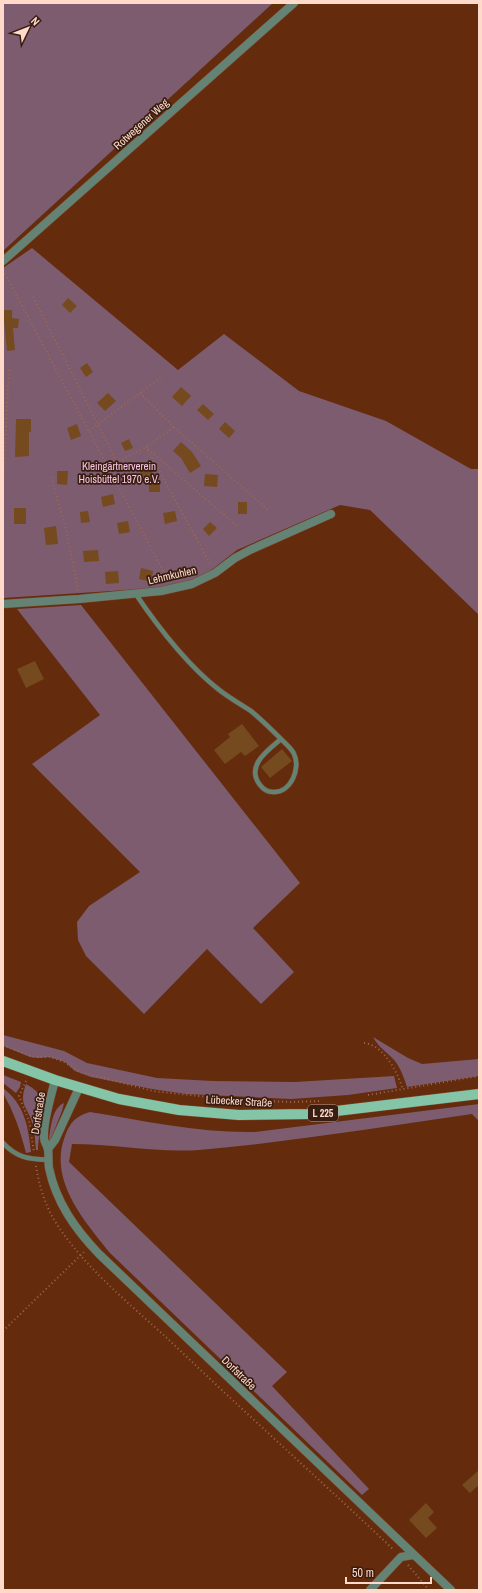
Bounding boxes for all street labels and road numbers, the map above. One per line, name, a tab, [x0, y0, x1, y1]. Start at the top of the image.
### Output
street label: Rotwegener Weg	[110, 96, 172, 152]
street label: Lehmkuhlen	[146, 563, 198, 587]
street label: Dorfstraße	[28, 1091, 48, 1135]
street label: Lübecker Straße	[205, 1092, 273, 1110]
road number: L 225	[308, 1105, 338, 1121]
street label: Dorfstraße	[219, 1353, 259, 1393]

